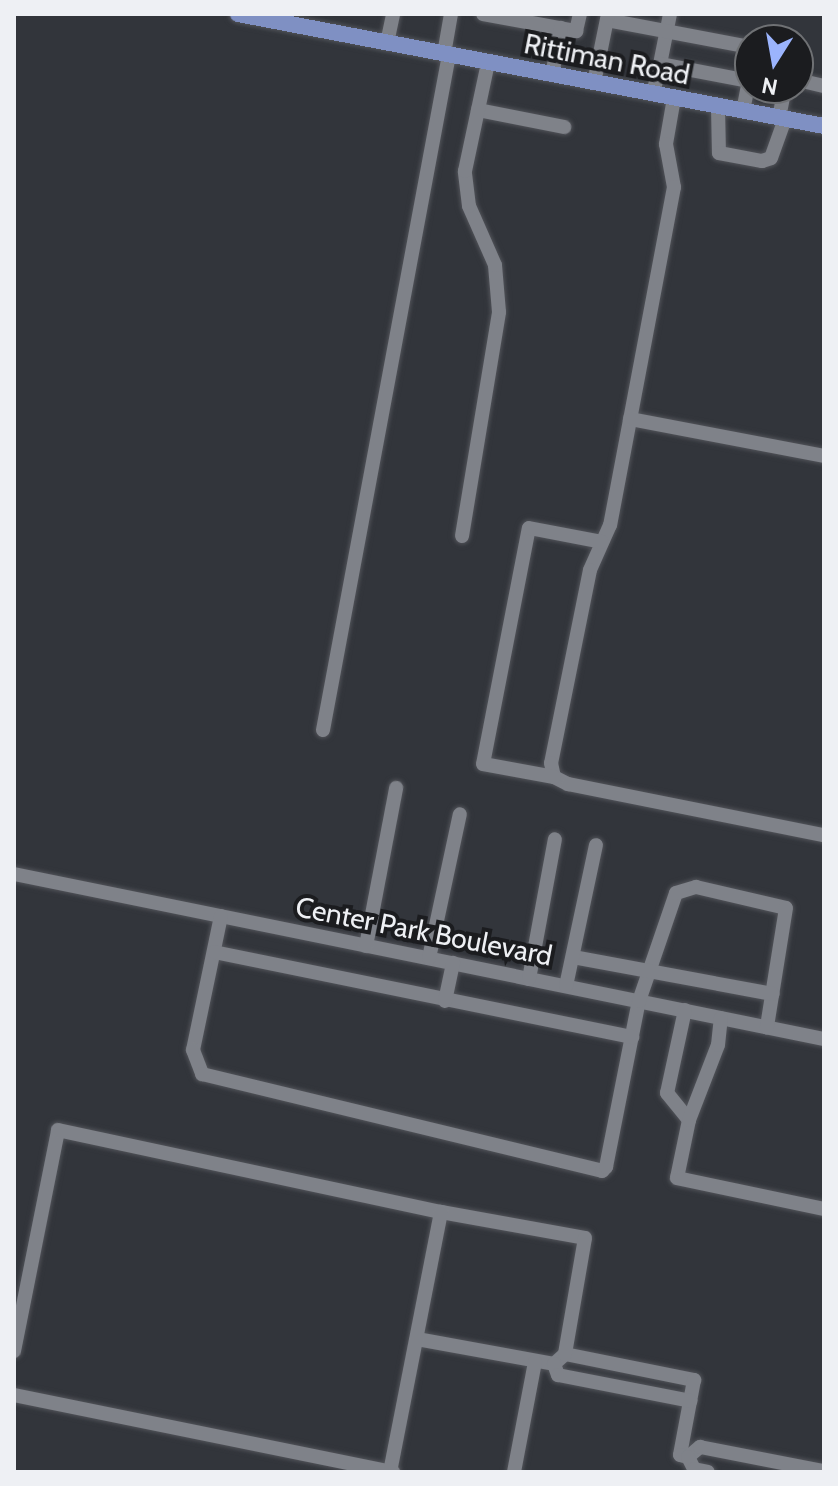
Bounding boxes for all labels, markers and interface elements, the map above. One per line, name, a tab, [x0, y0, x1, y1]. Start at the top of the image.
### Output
north arrow	[734, 24, 814, 104]
street label: Rittiman Road	[521, 26, 693, 92]
text: N	[759, 71, 780, 101]
street label: Center Park Boulevard	[293, 890, 555, 972]

